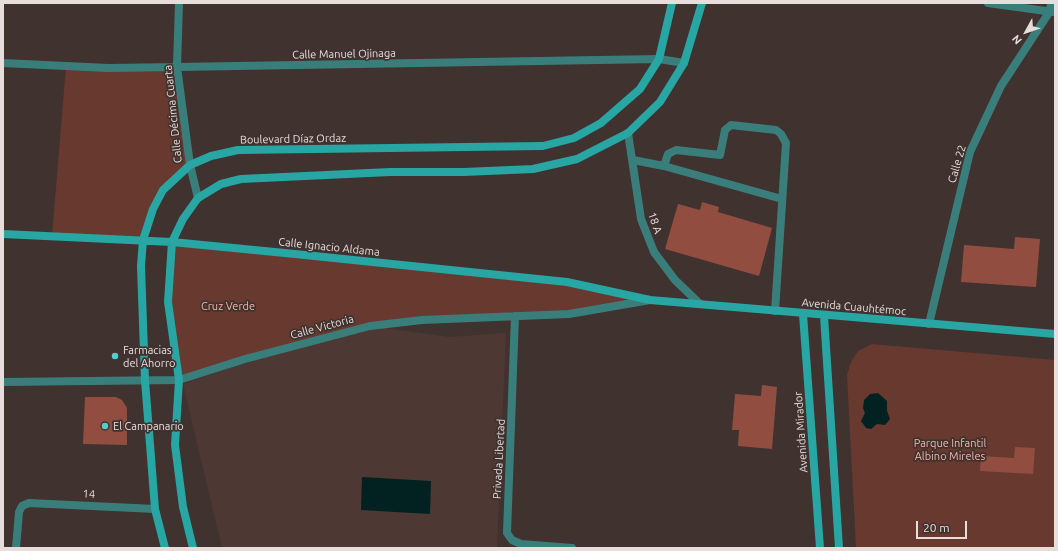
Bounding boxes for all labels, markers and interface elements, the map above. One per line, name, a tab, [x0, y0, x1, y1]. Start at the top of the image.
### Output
north arrow	[1006, 12, 1046, 52]
text: N	[1010, 33, 1024, 47]
street label: Calle Manuel Ojinaga	[292, 46, 396, 62]
street label: Calle Décima Cuarta	[161, 64, 185, 164]
street label: Boulevard Díaz Ordaz	[240, 131, 346, 147]
street label: Calle 22	[945, 143, 969, 185]
street label: 18 A	[645, 210, 665, 236]
street label: Calle Ignacio Aldama	[278, 235, 380, 259]
street label: Avenida Cuauhtémoc	[801, 296, 907, 318]
park label: Cruz Verde	[201, 299, 255, 313]
street label: Calle Victoria	[289, 312, 355, 342]
place label: Farmacias del Ahorro	[123, 343, 176, 369]
marker: Farmacias del Ahorro	[110, 351, 120, 361]
street label: Avenida Mirador	[792, 391, 810, 473]
place label: El Campanario	[113, 419, 184, 433]
street label: Privada Libertad	[490, 419, 508, 499]
marker: El Campanario	[100, 421, 110, 431]
park label: Parque Infantil Albino Mireles	[914, 436, 986, 462]
street label: 14	[82, 487, 96, 501]
scale bar	[918, 513, 969, 539]
text: 20 m	[923, 521, 950, 534]

